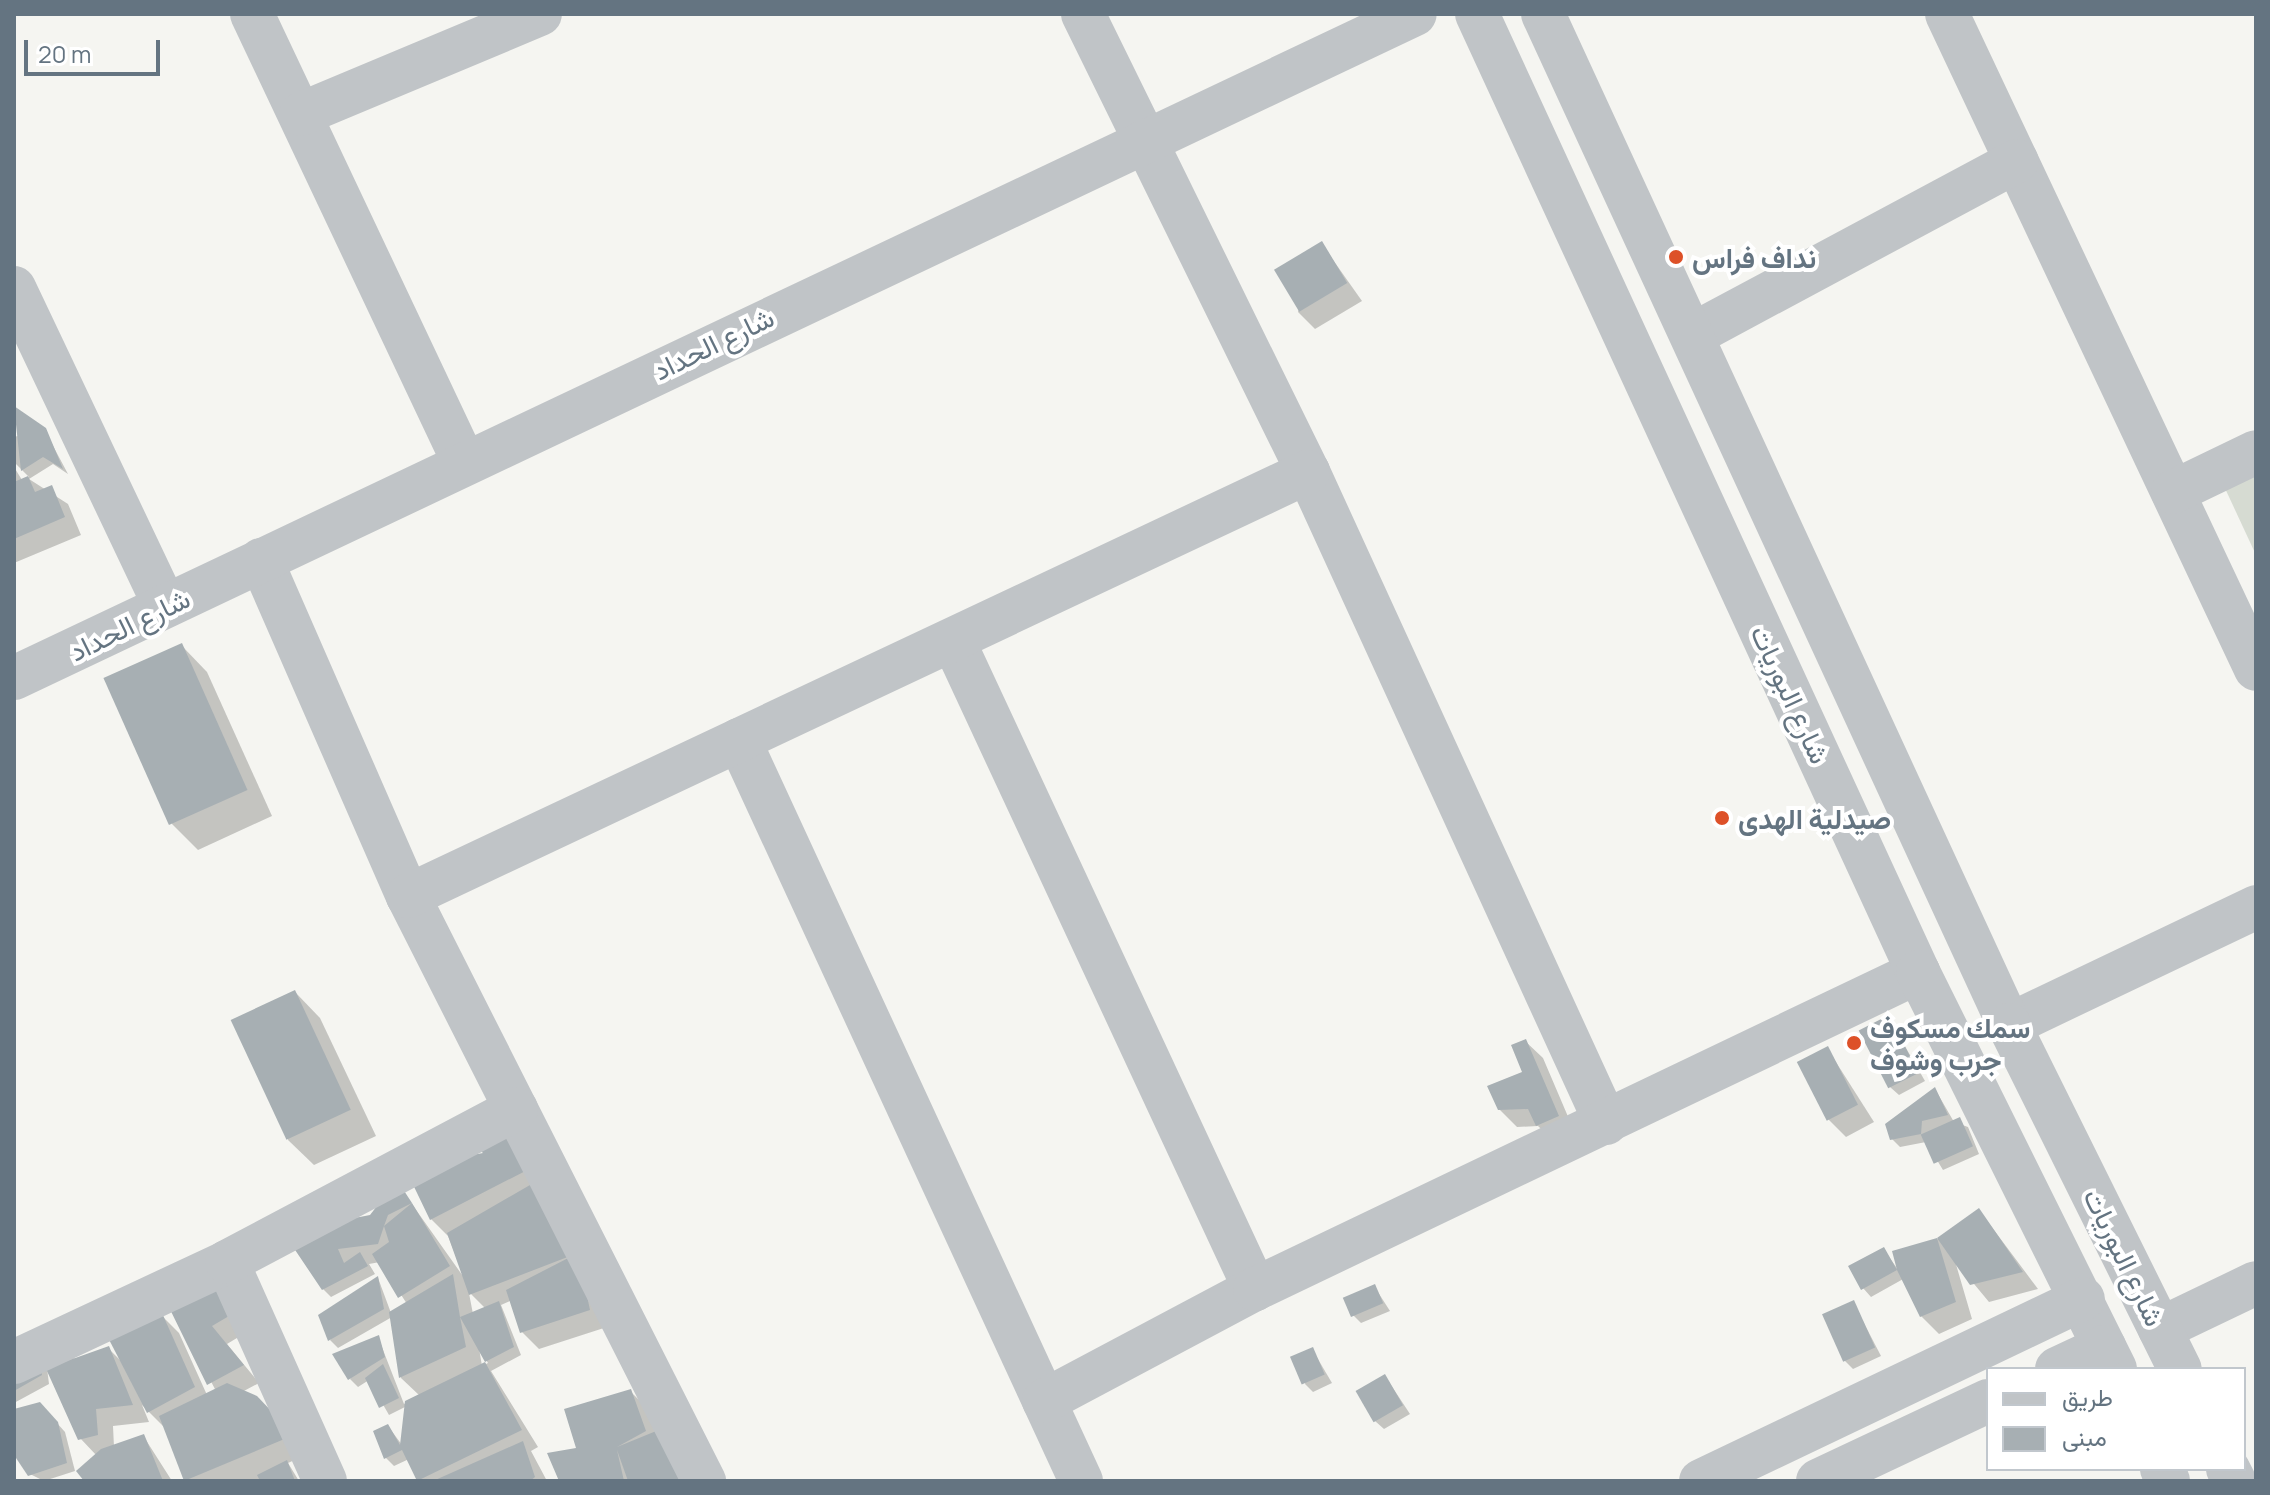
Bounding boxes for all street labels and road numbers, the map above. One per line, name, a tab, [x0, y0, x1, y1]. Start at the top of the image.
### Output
street label: شارع الحداد	[647, 299, 779, 387]
street label: شارع الحداد	[63, 580, 195, 668]
street label: شارع البوريات	[1744, 619, 1838, 769]
street label: شارع البوريات	[2077, 1183, 2173, 1331]

